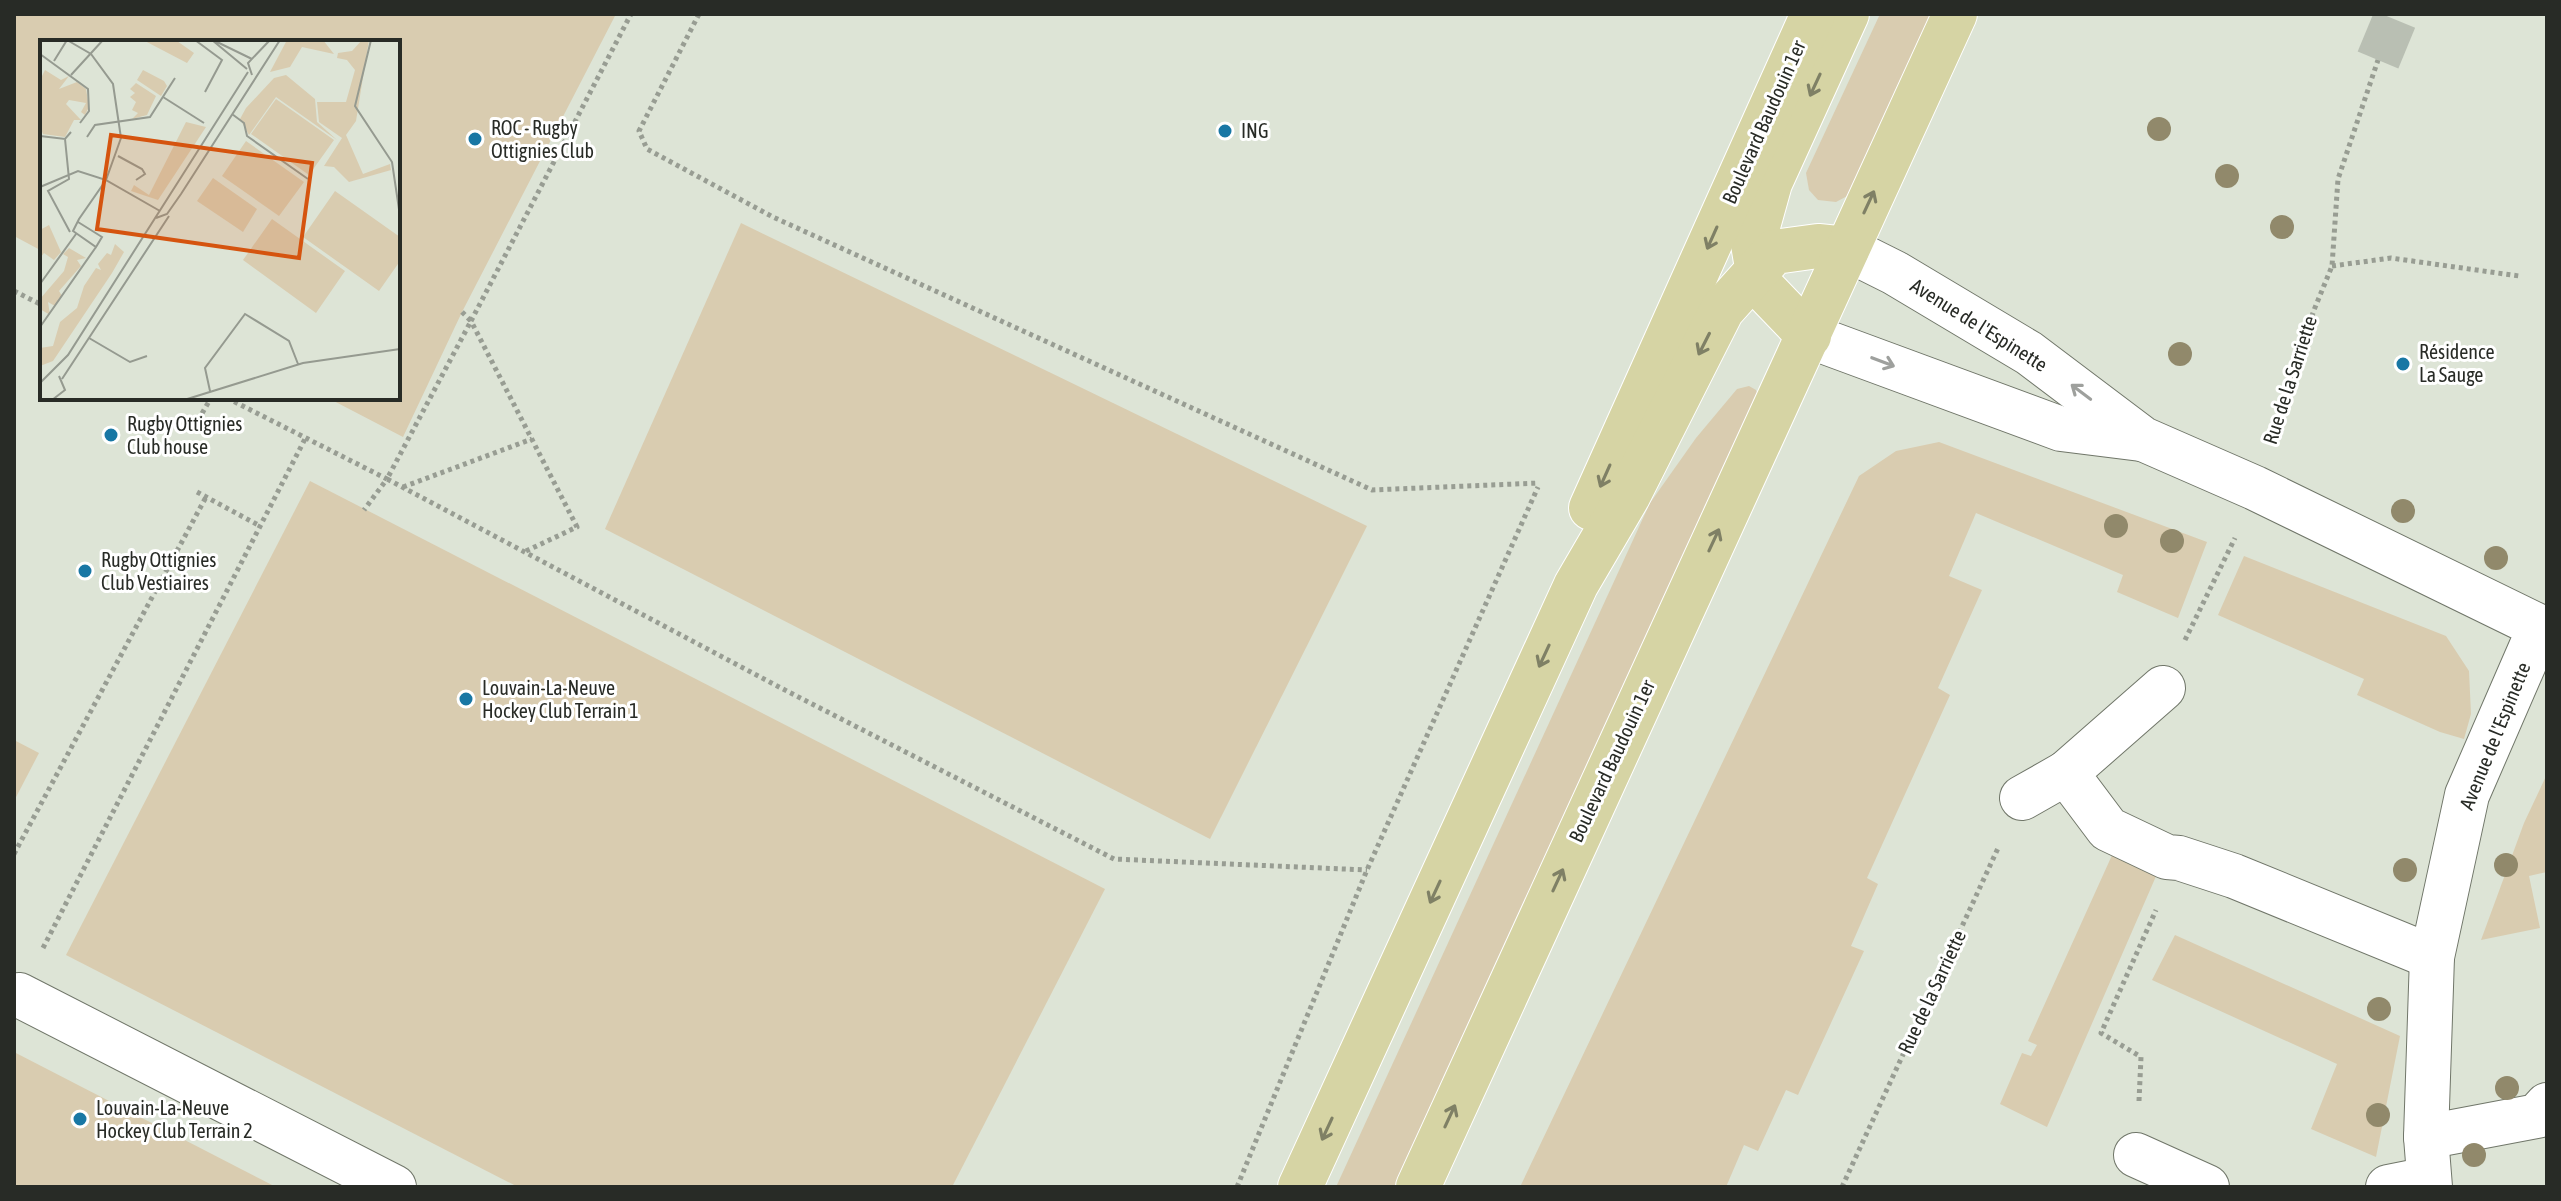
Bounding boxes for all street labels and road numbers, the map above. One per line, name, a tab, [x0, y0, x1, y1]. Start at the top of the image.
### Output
street label: Boulevard Baudouin 1er	[1717, 36, 1810, 207]
street label: Avenue de l'Espinette	[1907, 273, 2052, 376]
street label: Rue de la Sarriette	[2258, 313, 2321, 447]
street label: Avenue de l'Espinette	[2454, 659, 2535, 813]
street label: Boulevard Baudouin 1er	[1564, 675, 1660, 846]
street label: Rue de la Sarriette	[1893, 926, 1970, 1057]

